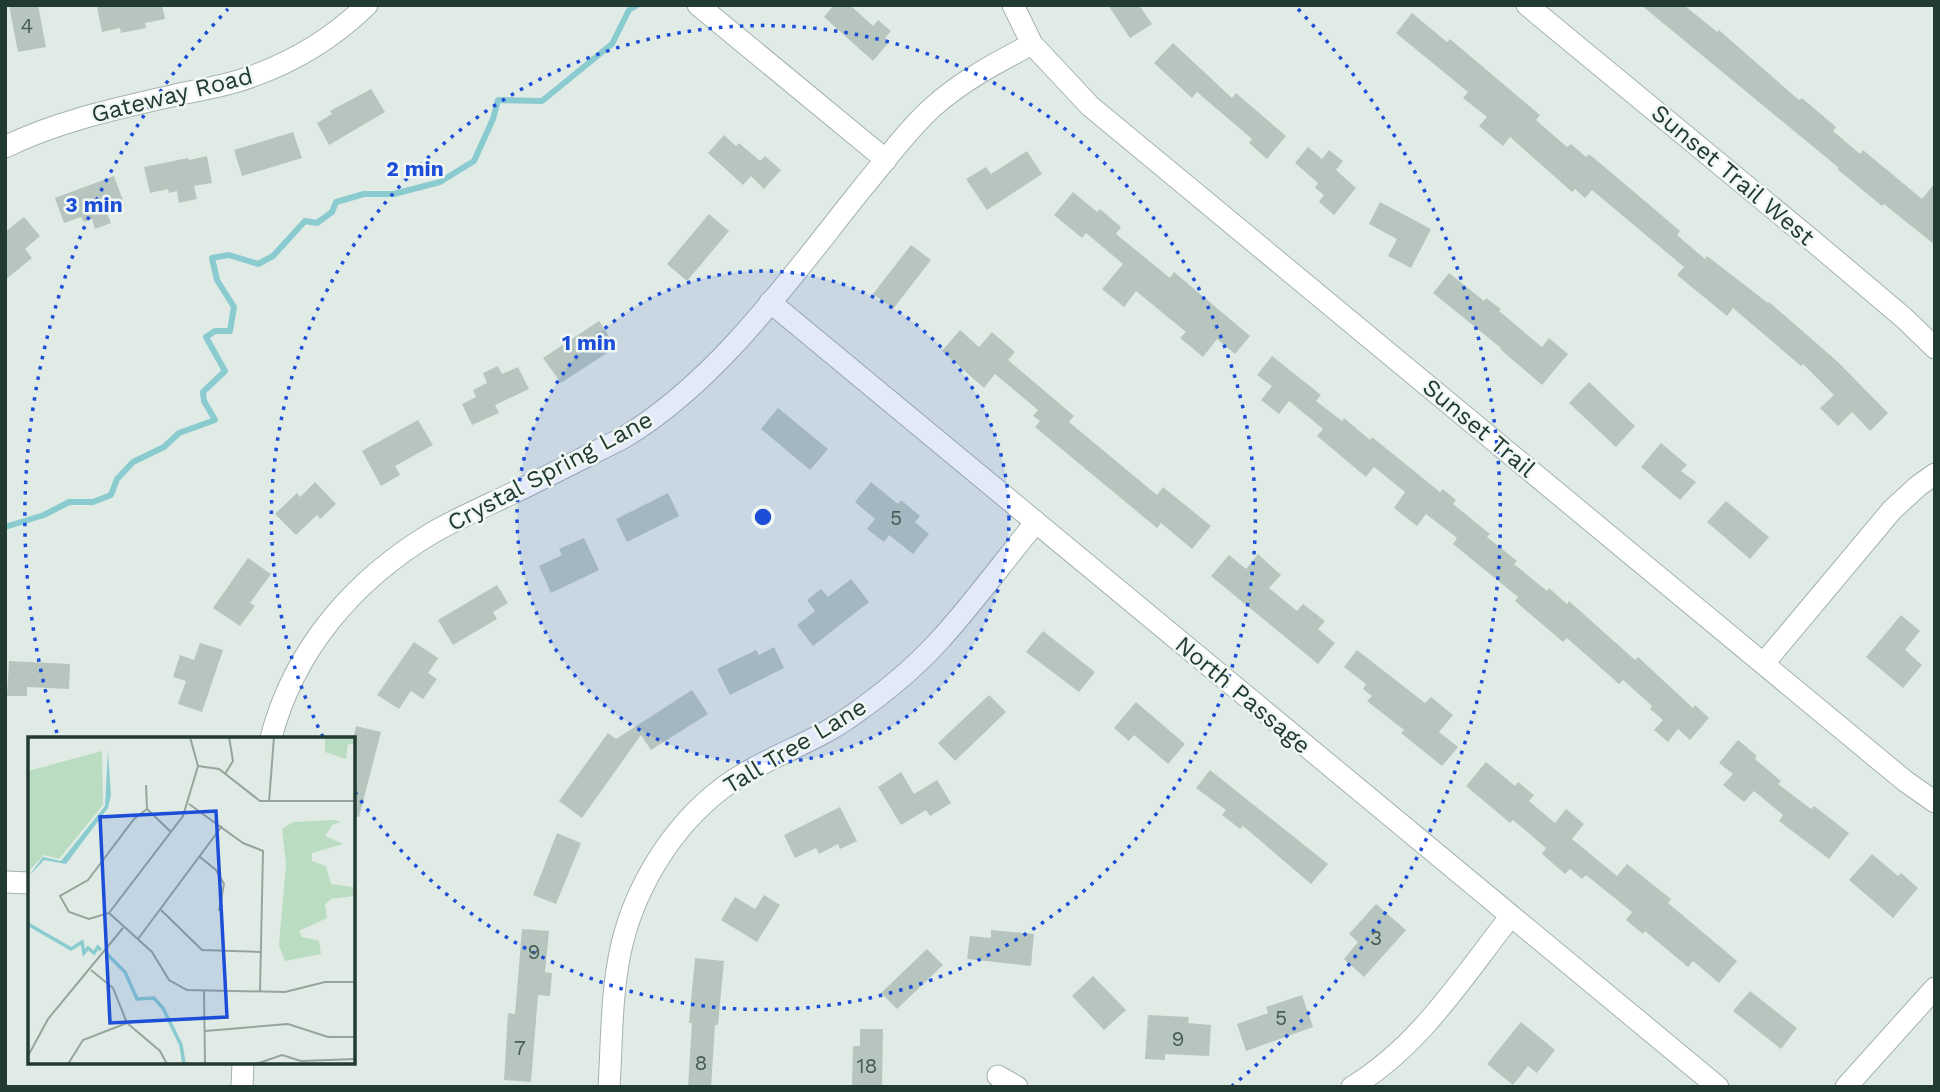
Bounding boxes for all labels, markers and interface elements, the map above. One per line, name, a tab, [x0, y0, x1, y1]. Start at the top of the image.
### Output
house number: 4	[21, 13, 33, 38]
street label: Gateway Road	[88, 61, 256, 129]
street label: Sunset Trail West	[1646, 99, 1820, 251]
text: 2 min	[386, 156, 444, 181]
text: 3 min	[65, 192, 123, 217]
text: 1 min	[562, 330, 616, 355]
street label: Sunset Trail	[1417, 373, 1541, 484]
street label: Crystal Spring Lane	[443, 405, 657, 537]
centre of rings	[751, 505, 775, 529]
house number: 5	[890, 505, 902, 530]
street label: North Passage	[1170, 630, 1316, 760]
street label: Tall Tree Lane	[718, 692, 872, 800]
inset map	[28, 737, 355, 1064]
house number: 3	[1370, 925, 1382, 950]
house number: 9	[528, 939, 540, 964]
house number: 5	[1275, 1005, 1287, 1030]
house number: 9	[1172, 1026, 1184, 1051]
house number: 7	[514, 1035, 526, 1060]
house number: 8	[695, 1050, 707, 1075]
house number: 18	[856, 1053, 878, 1078]

